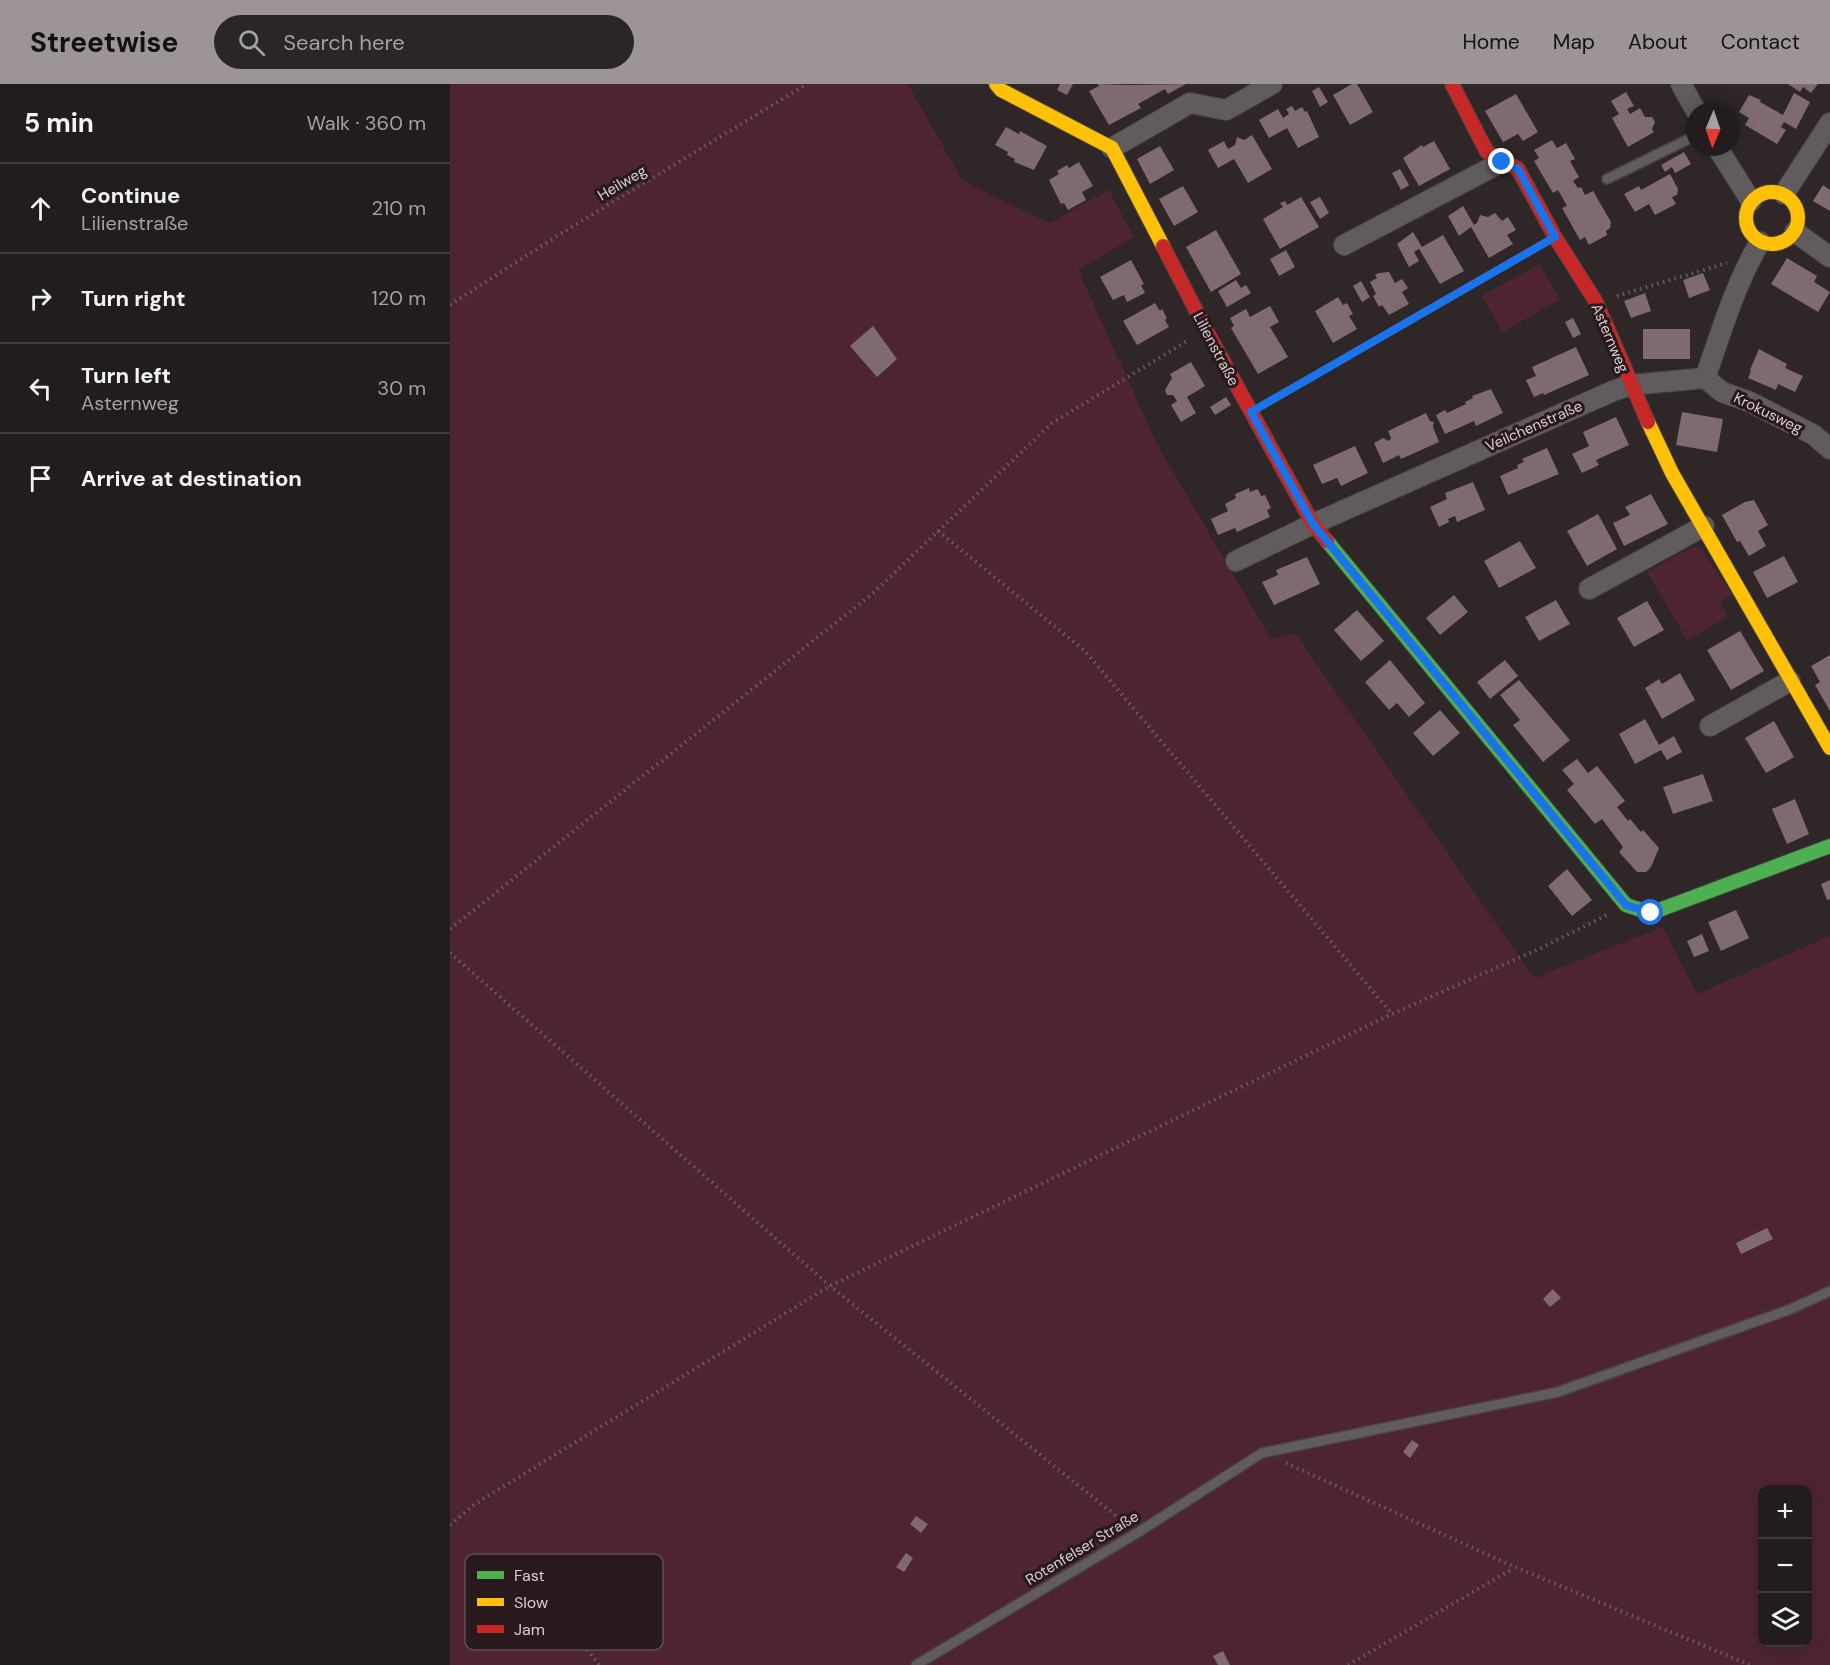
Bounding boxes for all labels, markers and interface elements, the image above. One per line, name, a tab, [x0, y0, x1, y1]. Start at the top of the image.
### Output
search box	[214, 15, 634, 69]
text: Streetwise	[30, 24, 178, 61]
icon: search	[235, 26, 268, 59]
text: Search here	[283, 28, 405, 57]
text: Home	[1462, 28, 1520, 56]
text: Map	[1553, 28, 1595, 56]
text: About	[1628, 28, 1688, 56]
text: Contact	[1721, 28, 1800, 56]
north arrow	[1686, 102, 1740, 156]
text: 5 min	[24, 106, 94, 140]
text: Walk · 360 m	[306, 110, 426, 136]
route end	[1488, 148, 1514, 174]
street label: Heilweg	[594, 161, 650, 205]
text: Continue	[81, 181, 180, 210]
icon: ahead	[24, 192, 57, 225]
text: 210 m	[371, 195, 426, 221]
text: Lilienstraße	[81, 210, 188, 236]
icon: right	[24, 282, 57, 315]
text: Turn right	[81, 284, 186, 313]
text: 120 m	[372, 285, 426, 311]
street label: Asternweg	[1586, 300, 1634, 376]
street label: Lilienstraße	[1188, 309, 1244, 389]
text: Turn left	[81, 361, 171, 390]
icon: left	[24, 372, 57, 405]
text: 30 m	[377, 375, 426, 401]
street label: Krokusweg	[1730, 388, 1806, 438]
text: Asternweg	[81, 390, 179, 416]
street label: Veilchenstraße	[1482, 396, 1586, 456]
icon: arrive	[24, 462, 57, 495]
text: Arrive at destination	[81, 464, 302, 493]
route start	[1637, 899, 1663, 925]
map controls	[1758, 1485, 1812, 1647]
button: +	[1758, 1485, 1812, 1539]
street label: Rotenfelser Straße	[1022, 1506, 1142, 1590]
button: −	[1758, 1539, 1812, 1593]
legend	[465, 1554, 663, 1650]
text: Fast	[514, 1565, 545, 1586]
text: Slow	[514, 1592, 548, 1613]
button: layers	[1758, 1593, 1812, 1647]
text: Jam	[514, 1619, 545, 1640]

